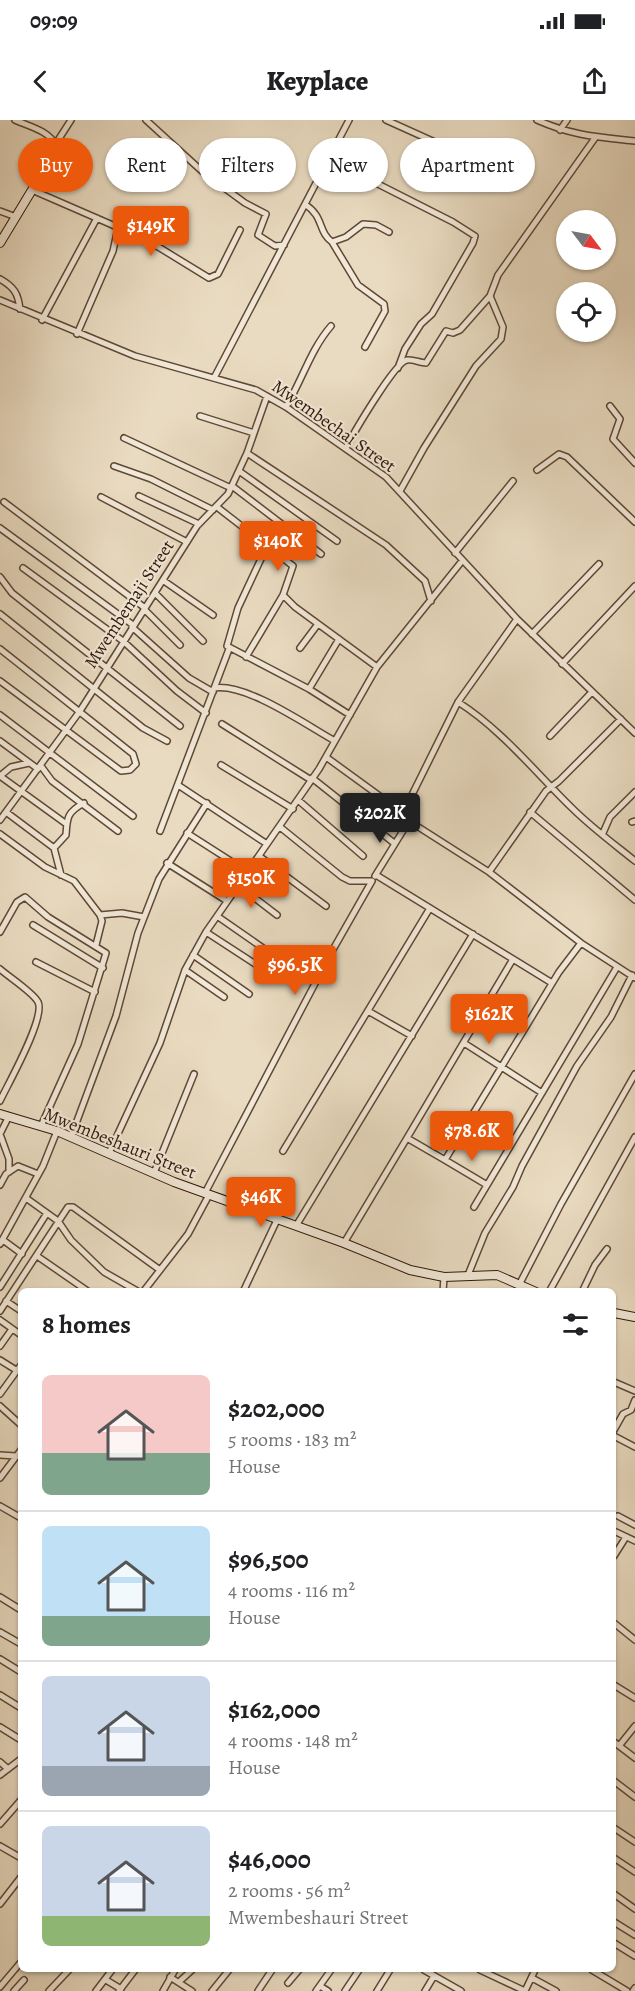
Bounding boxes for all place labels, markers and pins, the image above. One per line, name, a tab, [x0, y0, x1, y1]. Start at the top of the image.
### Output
pin: $149K	[109, 206, 193, 257]
pin: $140K	[236, 521, 320, 572]
pin: $202K	[338, 793, 422, 844]
pin: $150K	[209, 858, 293, 909]
pin: $96.5K	[246, 945, 344, 996]
pin: $162K	[447, 994, 531, 1045]
pin: $78.6K	[423, 1111, 521, 1162]
pin: $46K	[225, 1177, 297, 1228]

